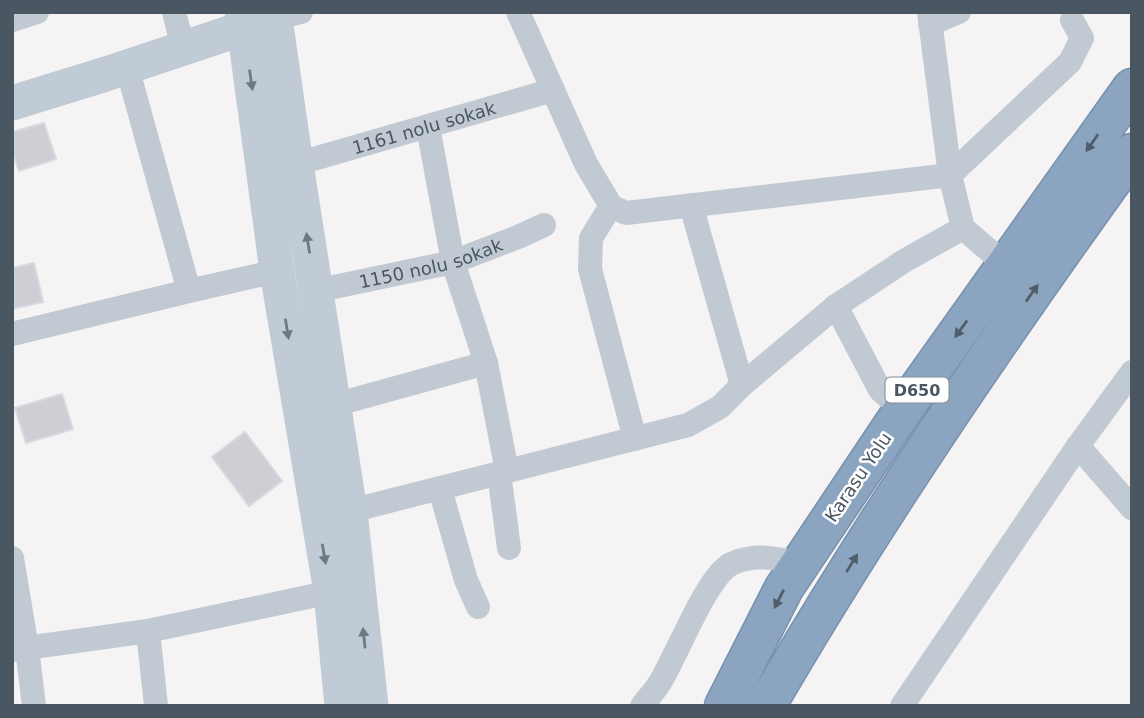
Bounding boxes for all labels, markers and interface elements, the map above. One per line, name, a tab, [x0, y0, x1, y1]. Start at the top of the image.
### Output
one-way arrow	[246, 69, 257, 91]
street label: 1161 nolu sokak	[350, 96, 498, 158]
one-way arrow	[1085, 134, 1099, 152]
one-way arrow	[302, 232, 313, 254]
street label: 1150 nolu sokak	[357, 233, 506, 292]
one-way arrow	[1025, 284, 1039, 302]
one-way arrow	[282, 318, 293, 340]
one-way arrow	[954, 320, 968, 338]
road number: D650	[886, 378, 948, 402]
street label: Karasu Yolu	[820, 428, 896, 526]
one-way arrow	[319, 543, 330, 565]
one-way arrow	[845, 554, 858, 573]
one-way arrow	[773, 589, 784, 609]
one-way arrow	[358, 627, 369, 649]

